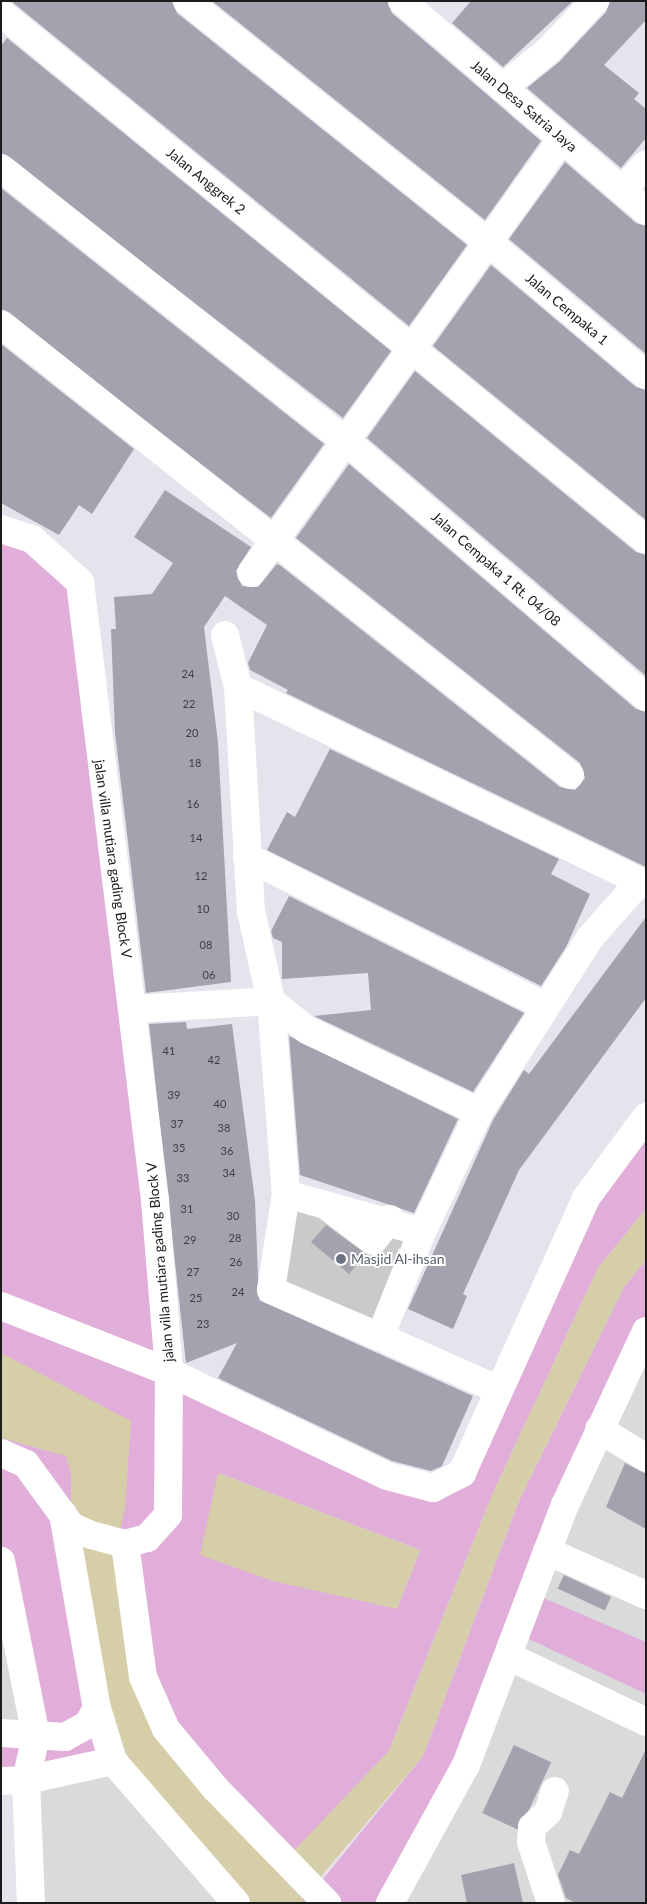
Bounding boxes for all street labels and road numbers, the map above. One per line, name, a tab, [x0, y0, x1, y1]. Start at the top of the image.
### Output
street label: Jalan Desa Satria Jaya	[467, 57, 581, 155]
street label: Jalan Anggrek 2	[163, 144, 249, 218]
street label: Jalan Cempaka 1	[522, 269, 612, 349]
street label: Jalan Cempaka 1 Rt. 04/08	[428, 508, 564, 630]
street label: jalan villa mutiara gading Block V	[91, 758, 135, 960]
street label: jalan villa mutiara gading Block V	[143, 1161, 177, 1363]

